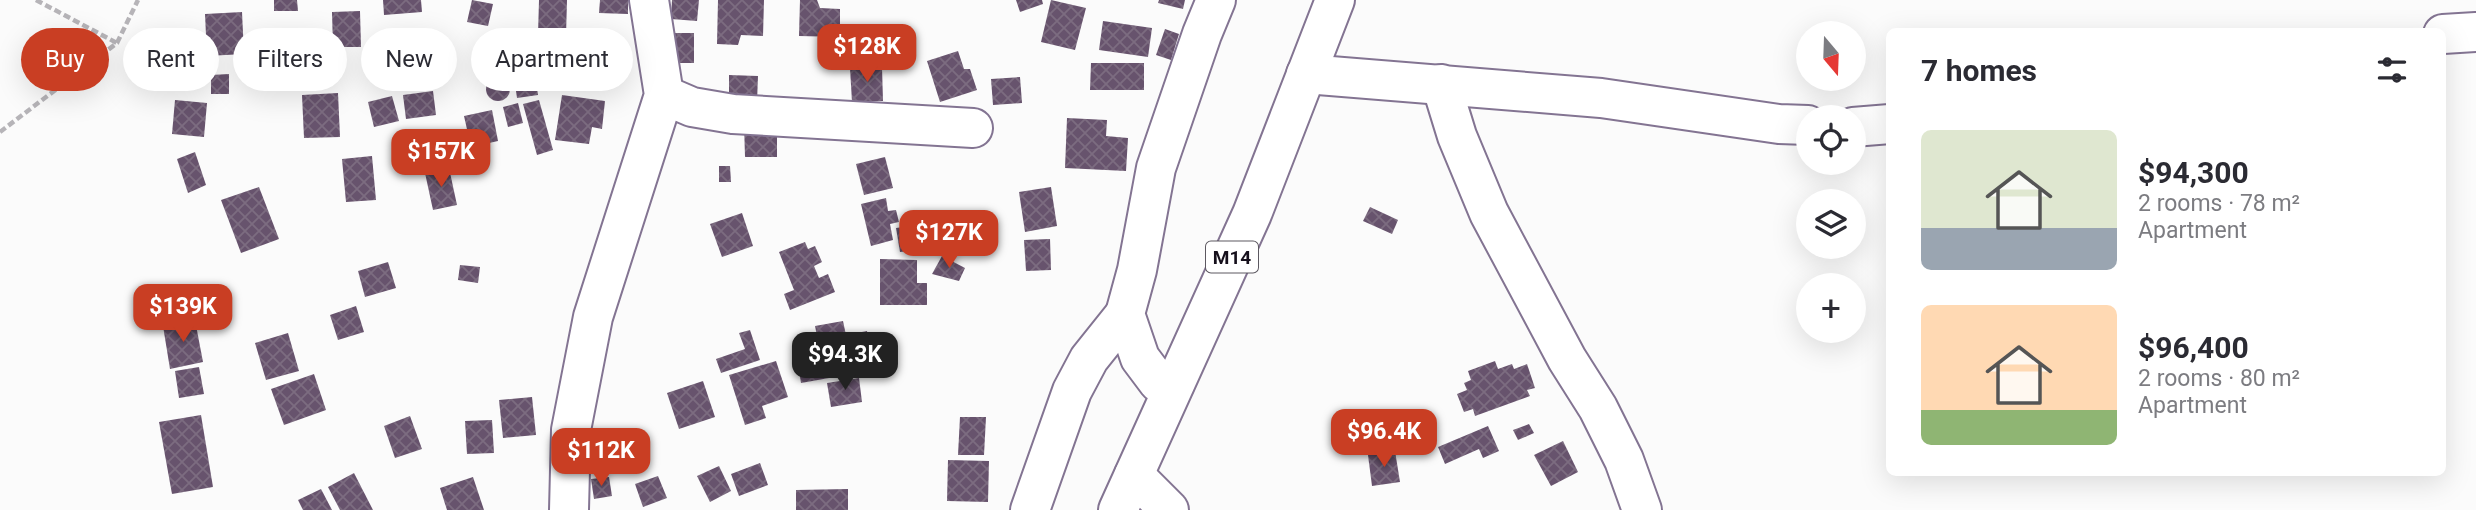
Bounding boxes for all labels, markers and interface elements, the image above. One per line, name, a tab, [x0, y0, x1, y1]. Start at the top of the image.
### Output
north arrow	[1796, 21, 1866, 91]
map controls	[1796, 21, 1866, 343]
pin: $128K	[818, 24, 916, 84]
chip: Buy	[21, 28, 109, 91]
chip: Rent	[123, 28, 219, 91]
chip: Filters	[233, 28, 347, 91]
chip: New	[361, 28, 457, 91]
chip: Apartment	[471, 28, 633, 91]
text: $128K	[833, 33, 901, 60]
icon: filters	[2373, 51, 2411, 89]
text: 7 homes	[1921, 53, 2037, 88]
button: locate	[1796, 105, 1866, 175]
pin: $157K	[392, 130, 490, 189]
text: $157K	[407, 138, 475, 165]
text: $94,300	[2138, 155, 2249, 190]
icon: home	[1977, 158, 2061, 242]
button: layers	[1796, 189, 1866, 259]
text: 2 rooms · 78 m²	[2138, 190, 2300, 217]
pin: $127K	[900, 210, 998, 270]
text: Apartment	[2138, 217, 2247, 244]
text: $127K	[915, 219, 983, 246]
road number: M14	[1206, 242, 1258, 272]
button: +	[1796, 273, 1866, 343]
pin: $139K	[134, 284, 232, 344]
text: $139K	[149, 293, 217, 320]
text: $96,400	[2138, 330, 2249, 365]
pin: $94.3K	[788, 332, 902, 392]
icon: home	[1977, 333, 2061, 417]
text: $94.3K	[808, 341, 882, 368]
text: 2 rooms · 80 m²	[2138, 365, 2300, 392]
text: Apartment	[2138, 392, 2247, 419]
pin: $96.4K	[1327, 410, 1441, 469]
text: $96.4K	[1347, 418, 1421, 445]
pin: $112K	[552, 428, 650, 488]
text: $112K	[567, 437, 635, 464]

